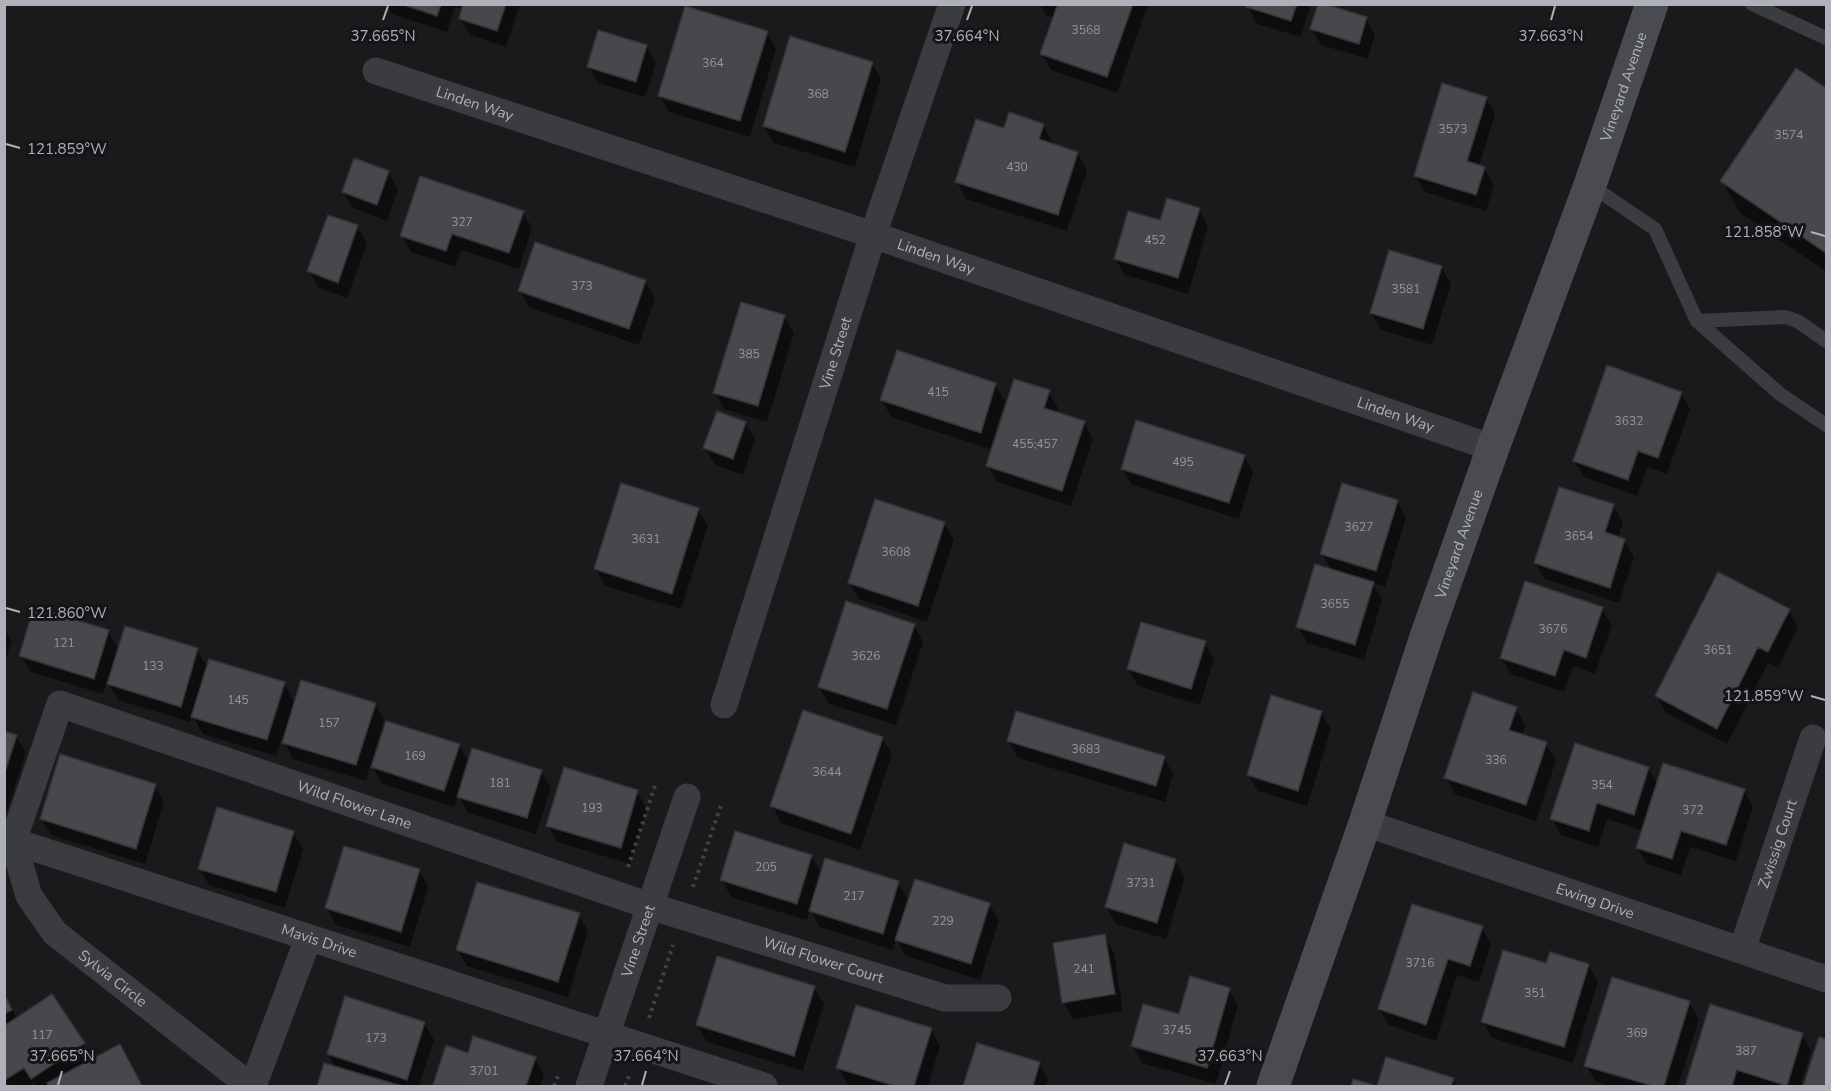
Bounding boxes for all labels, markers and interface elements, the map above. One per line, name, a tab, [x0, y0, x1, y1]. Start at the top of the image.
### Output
house number: 3568	[1072, 22, 1100, 38]
text: 37.665°N	[350, 26, 416, 46]
text: 37.664°N	[934, 26, 1000, 46]
text: 37.663°N	[1518, 26, 1584, 46]
street label: Vineyard Avenue	[1595, 29, 1652, 145]
house number: 364	[702, 55, 724, 71]
street label: Linden Way	[433, 81, 516, 126]
house number: 368	[807, 86, 829, 102]
house number: 3573	[1439, 121, 1467, 137]
house number: 3574	[1775, 127, 1803, 143]
text: 121.859°W	[27, 139, 107, 159]
house number: 430	[1006, 159, 1028, 175]
house number: 327	[451, 214, 473, 230]
text: 121.858°W	[1724, 222, 1804, 242]
house number: 452	[1144, 232, 1166, 248]
street label: Linden Way	[895, 234, 978, 279]
house number: 373	[571, 278, 593, 294]
house number: 3581	[1392, 281, 1420, 297]
street label: Vine Street	[814, 314, 857, 393]
house number: 385	[738, 346, 760, 362]
house number: 415	[927, 384, 949, 400]
street label: Linden Way	[1354, 392, 1437, 437]
house number: 3632	[1615, 413, 1643, 429]
house number: 455;457	[1012, 436, 1058, 452]
house number: 495	[1172, 454, 1194, 470]
street label: Vineyard Avenue	[1430, 487, 1488, 602]
house number: 3627	[1345, 519, 1373, 535]
house number: 3654	[1565, 528, 1593, 544]
house number: 3631	[632, 531, 660, 547]
house number: 3608	[882, 544, 910, 560]
house number: 3655	[1321, 596, 1349, 612]
text: 121.860°W	[27, 603, 107, 623]
house number: 3676	[1539, 621, 1567, 637]
house number: 121	[53, 635, 75, 651]
house number: 3651	[1704, 642, 1732, 658]
house number: 3626	[852, 648, 880, 664]
house number: 133	[142, 658, 164, 674]
text: 121.859°W	[1724, 686, 1804, 706]
house number: 145	[227, 692, 249, 708]
house number: 157	[318, 715, 340, 731]
house number: 3683	[1072, 741, 1100, 757]
house number: 169	[404, 748, 426, 764]
house number: 336	[1485, 752, 1507, 768]
house number: 3644	[813, 764, 841, 780]
house number: 181	[489, 775, 511, 791]
street label: Wild Flower Lane	[294, 776, 414, 834]
house number: 354	[1591, 777, 1613, 793]
street label: Zwissig Court	[1753, 796, 1802, 891]
house number: 193	[581, 800, 603, 816]
house number: 372	[1682, 802, 1704, 818]
house number: 205	[755, 859, 777, 875]
house number: 3731	[1127, 875, 1155, 891]
street label: Ewing Drive	[1553, 878, 1637, 923]
house number: 217	[843, 888, 865, 904]
street label: Vine Street	[616, 902, 660, 981]
house number: 229	[932, 913, 954, 929]
street label: Mavis Drive	[279, 919, 360, 963]
street label: Wild Flower Court	[761, 932, 887, 988]
street label: Sylvia Circle	[74, 945, 151, 1012]
house number: 3716	[1406, 955, 1434, 971]
house number: 241	[1073, 961, 1095, 977]
house number: 351	[1524, 985, 1546, 1001]
house number: 3745	[1163, 1022, 1191, 1038]
house number: 369	[1626, 1025, 1648, 1041]
house number: 117	[31, 1027, 53, 1043]
house number: 173	[365, 1030, 387, 1046]
house number: 387	[1735, 1043, 1757, 1059]
text: 37.665°N	[29, 1046, 95, 1066]
text: 37.664°N	[613, 1046, 679, 1066]
text: 37.663°N	[1197, 1046, 1263, 1066]
house number: 3701	[470, 1063, 498, 1079]

